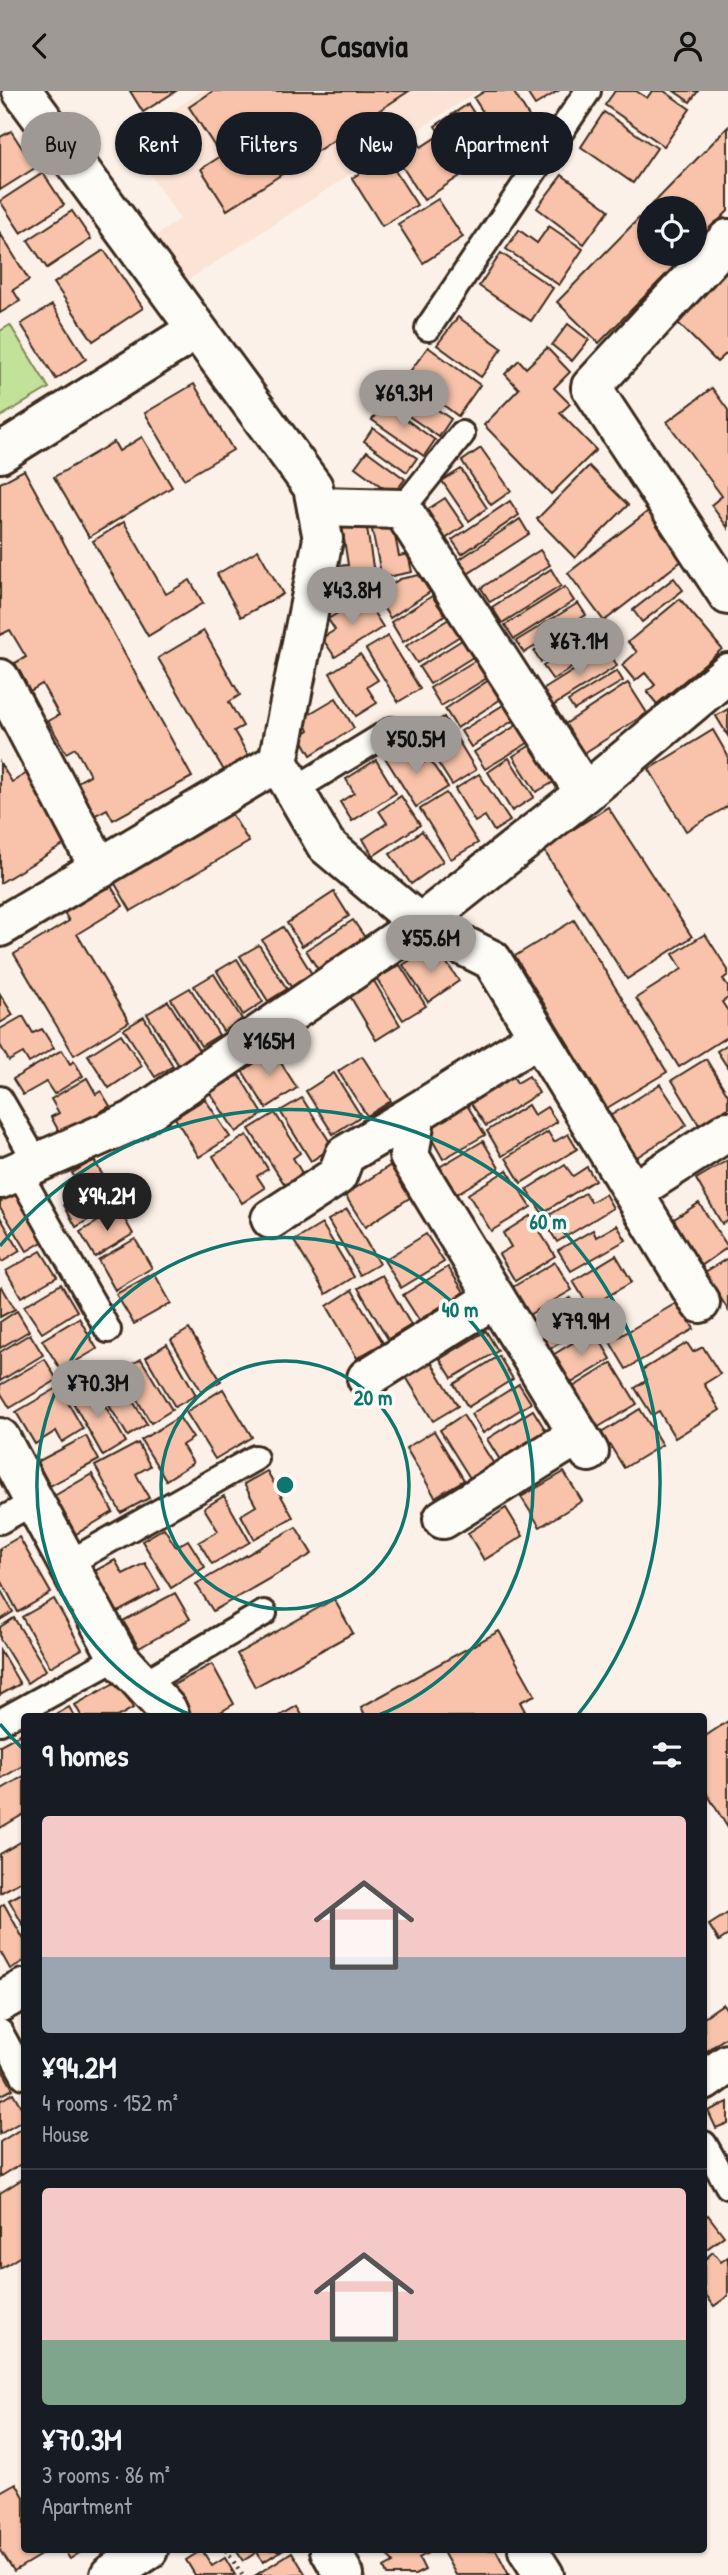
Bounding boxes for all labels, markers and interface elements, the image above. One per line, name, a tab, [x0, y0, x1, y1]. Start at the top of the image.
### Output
text: Casavia	[320, 24, 408, 67]
icon: back	[21, 27, 59, 65]
icon: person	[669, 27, 707, 65]
chip: Buy	[21, 112, 101, 175]
chip: Rent	[115, 112, 202, 175]
chip: Filters	[216, 112, 322, 175]
chip: New	[336, 112, 417, 175]
chip: Apartment	[431, 112, 573, 175]
map controls	[637, 196, 707, 266]
button: locate	[637, 196, 707, 266]
pin: ¥69.3M	[347, 371, 461, 430]
text: ¥69.3M	[375, 377, 433, 408]
pin: ¥43.8M	[295, 567, 409, 627]
text: ¥43.8M	[323, 574, 381, 605]
pin: ¥67.1M	[522, 619, 636, 678]
text: ¥67.1M	[550, 625, 608, 656]
pin: ¥50.5M	[359, 717, 473, 776]
text: ¥50.5M	[386, 723, 446, 754]
pin: ¥55.6M	[374, 915, 488, 975]
text: ¥55.6M	[402, 922, 460, 953]
pin: ¥165M	[220, 1019, 318, 1078]
text: ¥165M	[243, 1025, 295, 1056]
pin: ¥94.2M	[50, 1173, 164, 1233]
text: ¥94.2M	[78, 1180, 136, 1211]
text: 60 m	[530, 1207, 566, 1236]
text: 40 m	[442, 1295, 478, 1324]
pin: ¥79.9M	[524, 1299, 638, 1358]
text: ¥79.9M	[552, 1305, 610, 1336]
pin: ¥70.3M	[41, 1361, 155, 1420]
text: ¥70.3M	[67, 1367, 129, 1398]
text: 20 m	[354, 1383, 392, 1412]
centre of rings	[273, 1473, 297, 1497]
text: 9 homes	[42, 1735, 129, 1775]
icon: filters	[648, 1736, 686, 1774]
icon: home	[301, 1862, 427, 1988]
text: ¥94.2M	[42, 2047, 117, 2087]
text: 4 rooms · 152 m²	[42, 2087, 178, 2118]
text: House	[42, 2118, 89, 2149]
icon: home	[301, 2234, 427, 2360]
text: ¥70.3M	[42, 2419, 122, 2459]
text: 3 rooms · 86 m²	[42, 2459, 170, 2490]
text: Apartment	[42, 2490, 132, 2521]

